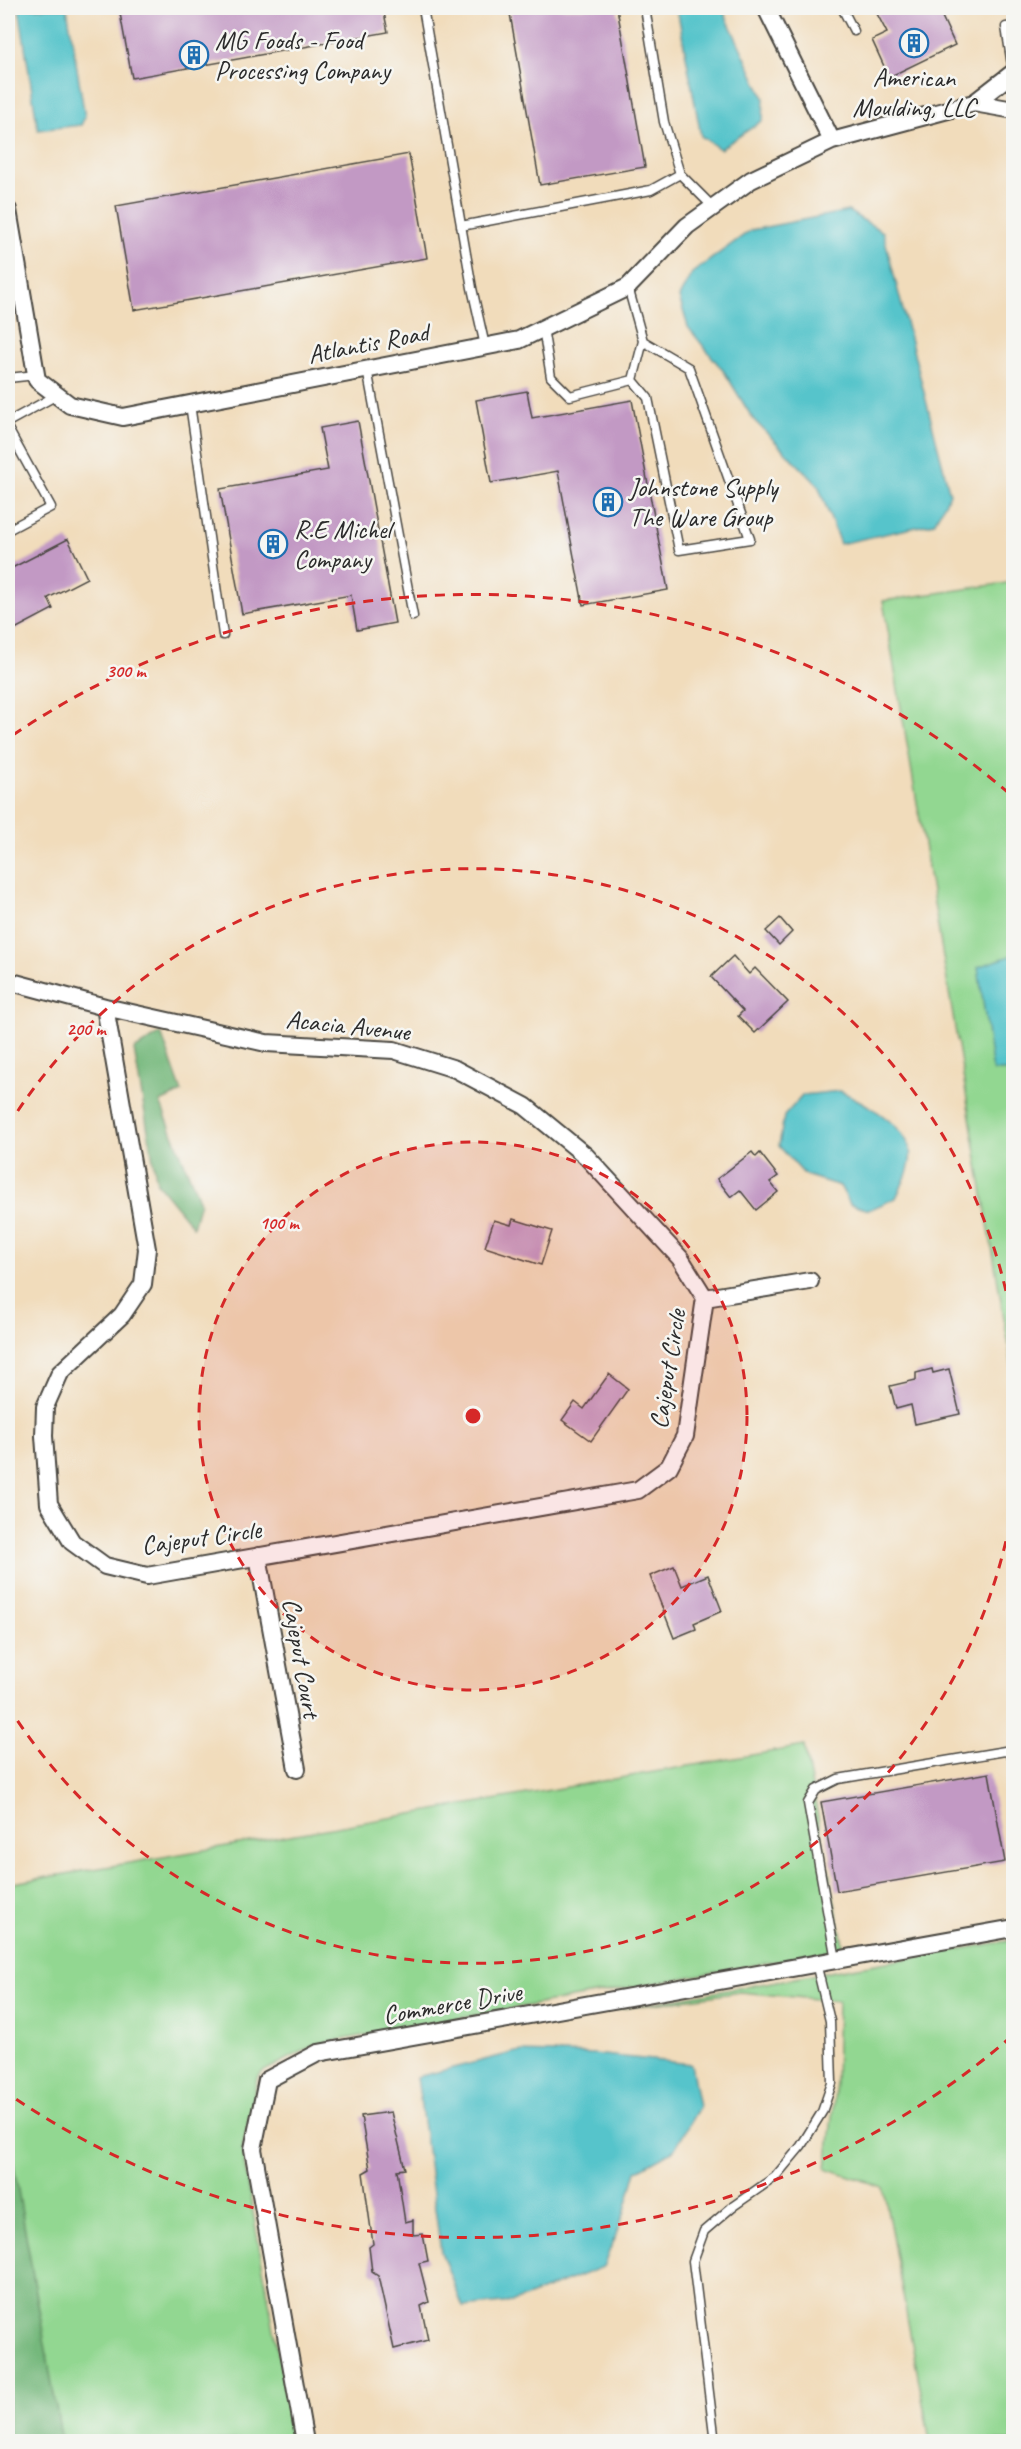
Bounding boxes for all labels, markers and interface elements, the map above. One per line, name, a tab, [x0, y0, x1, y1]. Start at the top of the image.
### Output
place label: MG Foods - Food Processing Company	[215, 24, 392, 87]
building icon: American Moulding, LLC	[898, 27, 930, 59]
building icon: MG Foods - Food Processing Company	[178, 39, 210, 71]
place label: American Moulding, LLC	[852, 61, 979, 124]
street label: Atlantis Road	[305, 315, 435, 371]
place label: Johnstone Supply The Ware Group	[627, 471, 780, 534]
building icon: Johnstone Supply The Ware Group	[592, 486, 624, 518]
place label: R.E Michel Company	[294, 513, 395, 576]
building icon: R.E Michel Company	[257, 528, 289, 560]
text: 300 m	[107, 660, 147, 682]
street label: Acacia Avenue	[284, 1003, 413, 1049]
text: 200 m	[67, 1018, 107, 1040]
text: 100 m	[260, 1212, 300, 1234]
street label: Cajeput Circle	[642, 1306, 693, 1431]
centre of rings	[463, 1406, 483, 1426]
street label: Cajeput Circle	[139, 1513, 264, 1562]
street label: Cajeput Court	[275, 1596, 329, 1723]
street label: Commerce Drive	[380, 1975, 525, 2032]

